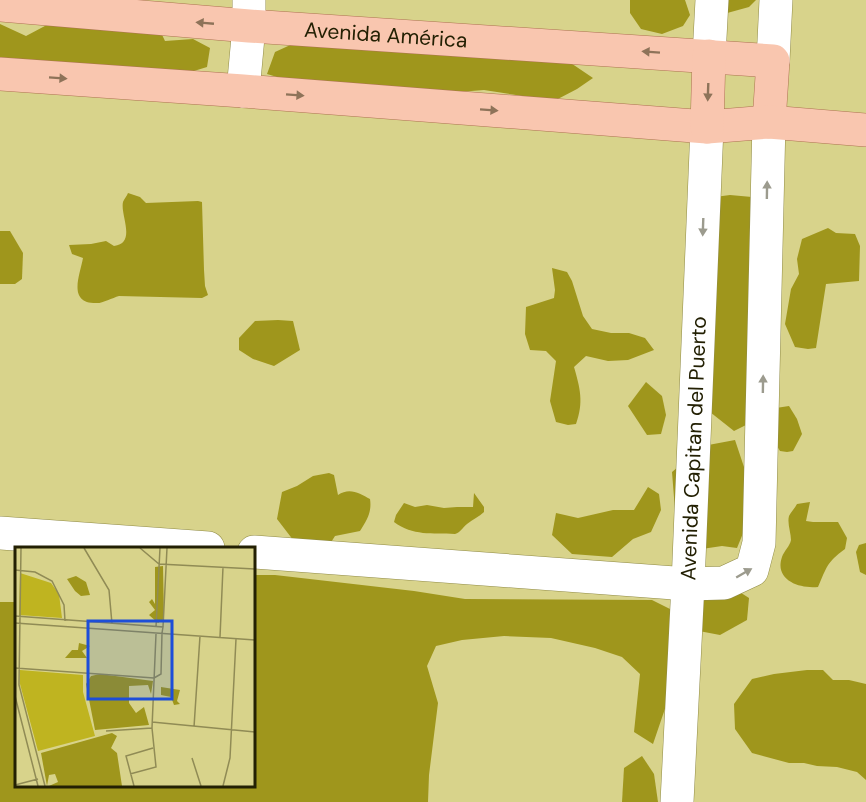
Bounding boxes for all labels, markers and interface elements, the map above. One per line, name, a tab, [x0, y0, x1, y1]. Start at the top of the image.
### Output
street label: Avenida América	[303, 16, 468, 55]
one-way arrow	[195, 18, 214, 27]
one-way arrow	[641, 48, 660, 57]
one-way arrow	[49, 74, 68, 83]
one-way arrow	[704, 82, 713, 101]
one-way arrow	[285, 90, 304, 100]
one-way arrow	[480, 105, 499, 115]
one-way arrow	[763, 180, 772, 199]
one-way arrow	[699, 218, 708, 237]
street label: Avenida Capitan del Puerto	[674, 316, 713, 581]
one-way arrow	[758, 375, 768, 394]
inset map	[15, 547, 255, 787]
one-way arrow	[736, 568, 753, 578]

